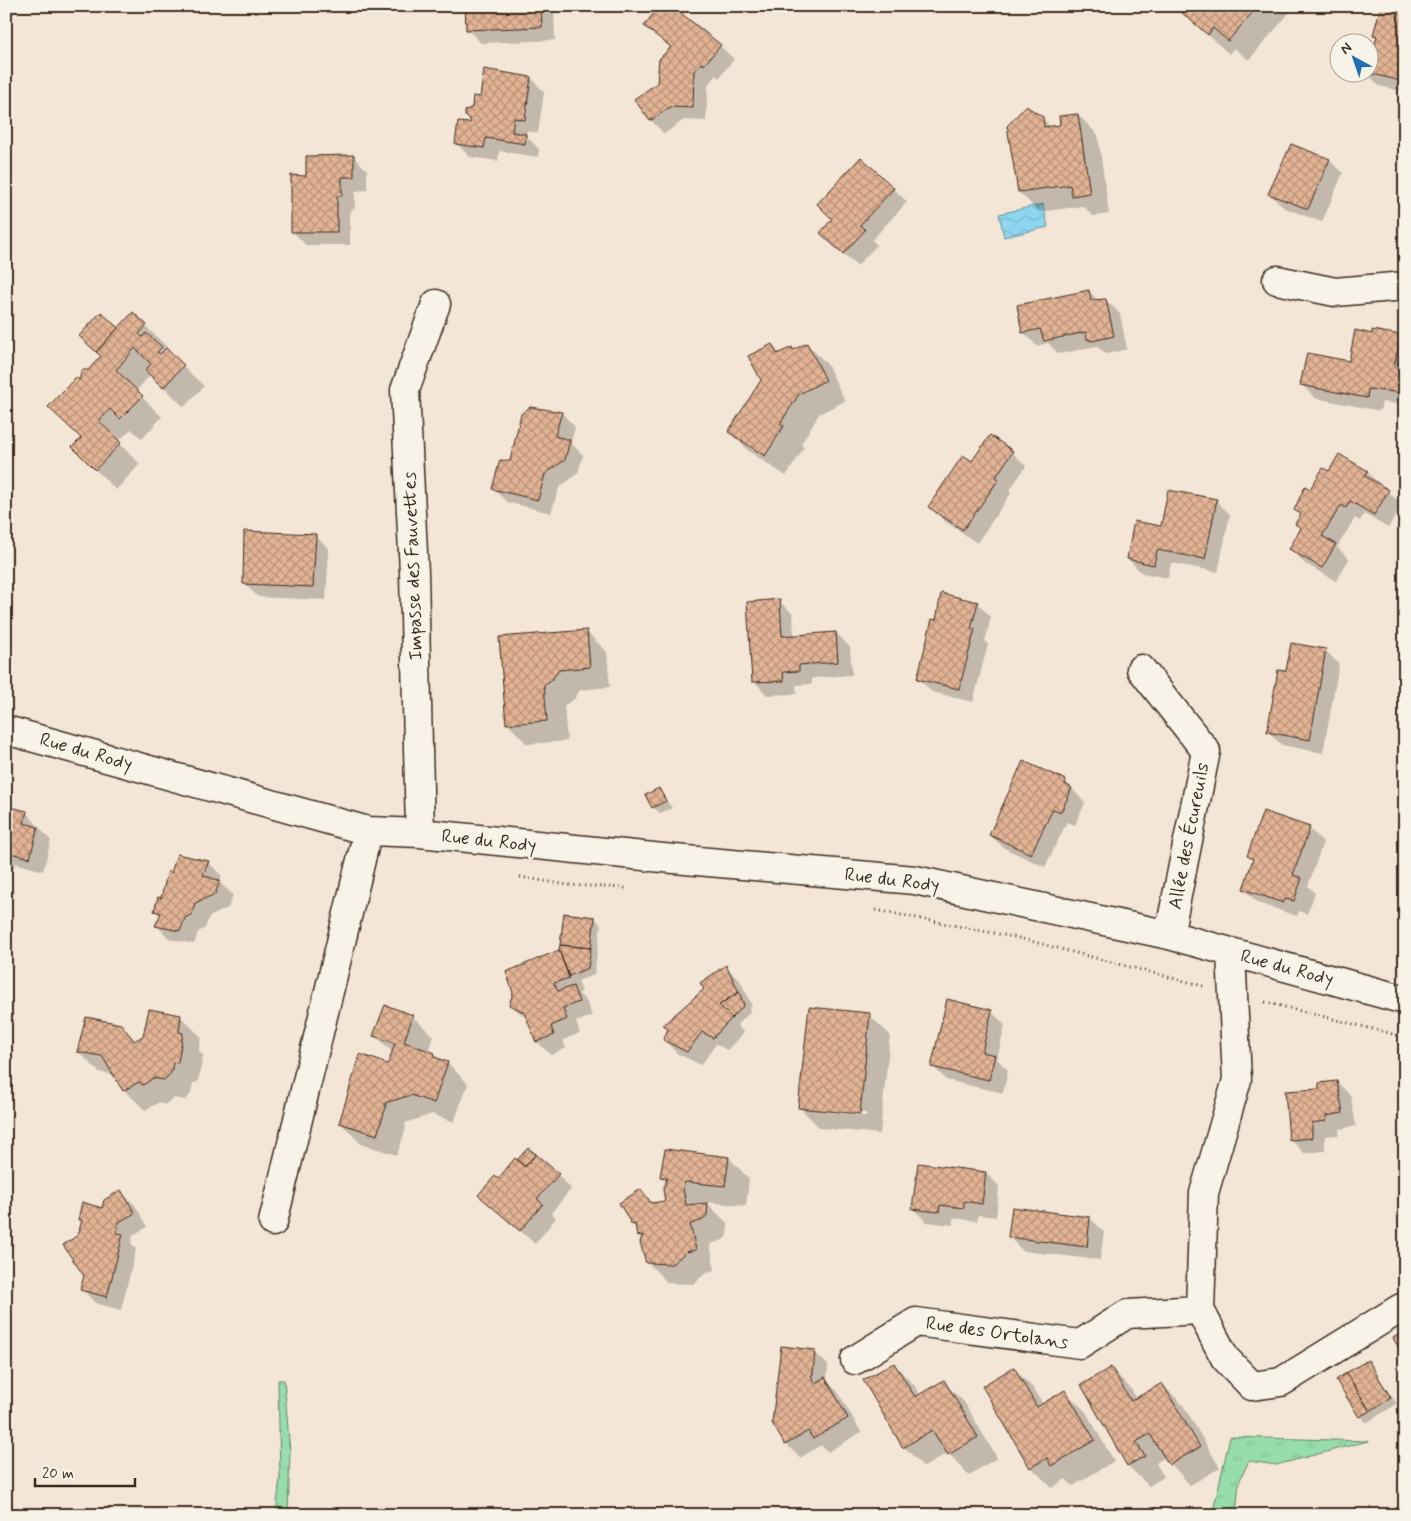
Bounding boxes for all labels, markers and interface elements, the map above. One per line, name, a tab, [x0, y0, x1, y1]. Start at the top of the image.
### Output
north arrow	[1328, 32, 1378, 82]
text: N	[1337, 39, 1356, 59]
street label: Impasse des Fauvettes	[397, 471, 429, 661]
street label: Rue du Rody	[36, 727, 135, 778]
street label: Allée des Écureuils	[1162, 760, 1216, 912]
street label: Rue du Rody	[440, 824, 538, 859]
street label: Rue du Rody	[843, 862, 941, 899]
street label: Rue du Rody	[1237, 944, 1336, 993]
street label: Rue des Ortolans	[924, 1311, 1070, 1355]
scale bar	[35, 1456, 135, 1488]
text: 20 m	[42, 1464, 74, 1484]

